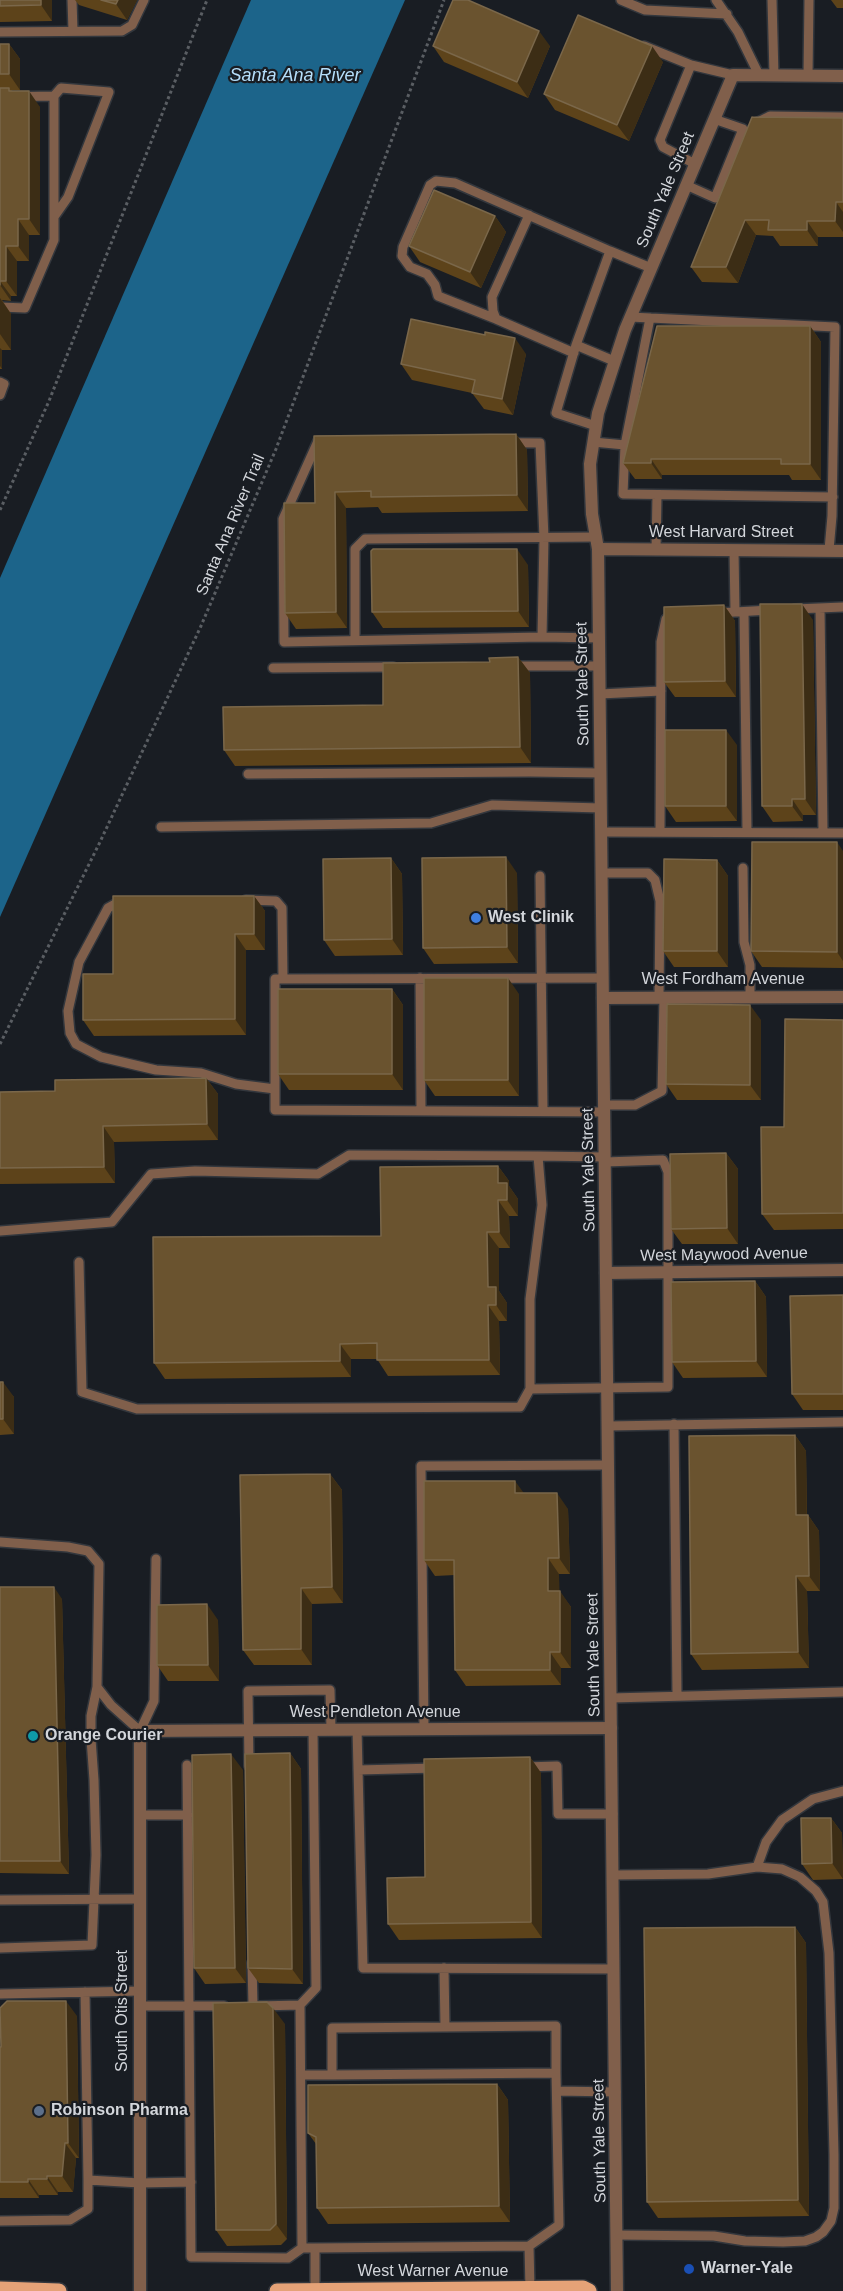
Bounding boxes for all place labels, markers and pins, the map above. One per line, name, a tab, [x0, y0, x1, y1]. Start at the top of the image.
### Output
place label: West Clinik	[488, 908, 574, 928]
marker: West Clinik	[469, 911, 483, 925]
place label: Orange Courier	[45, 1726, 162, 1746]
marker: Orange Courier	[26, 1729, 40, 1743]
place label: Robinson Pharma	[51, 2101, 188, 2121]
marker: Robinson Pharma	[32, 2104, 46, 2118]
place label: Warner-Yale	[701, 2259, 793, 2279]
marker: Warner-Yale	[682, 2262, 696, 2276]

